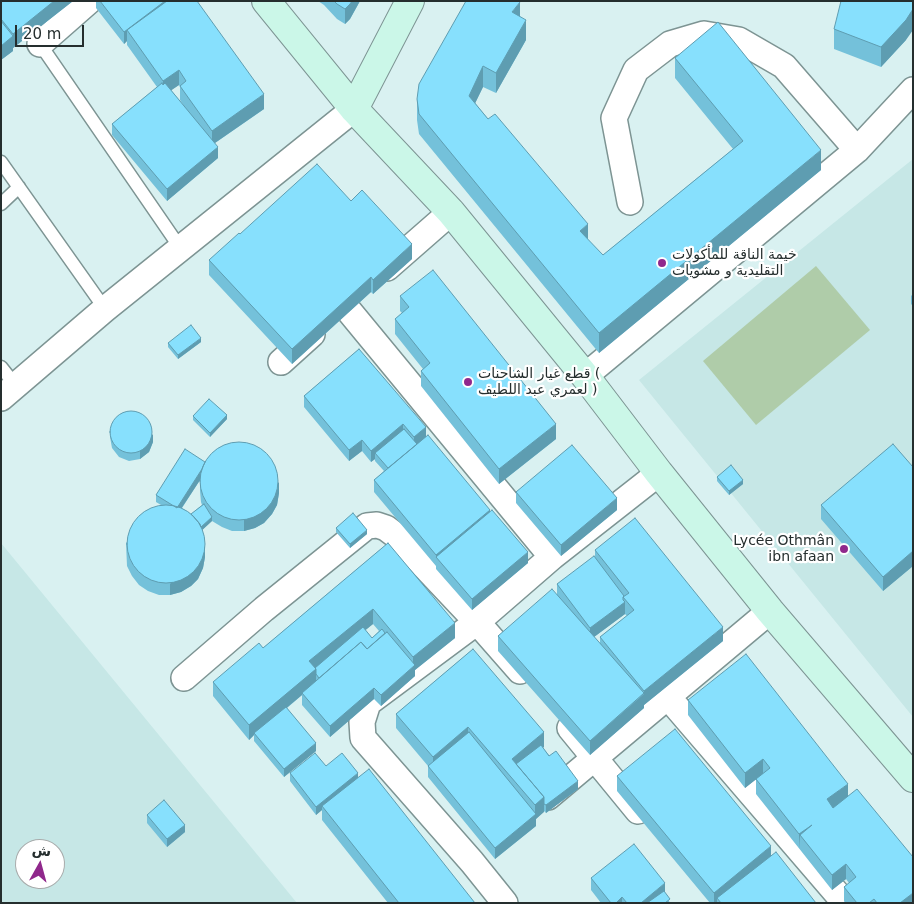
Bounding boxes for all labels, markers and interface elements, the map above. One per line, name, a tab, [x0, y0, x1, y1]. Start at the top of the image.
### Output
scale bar	[18, 15, 86, 47]
text: 20 m	[23, 25, 61, 43]
place label: خيمة الناقة للمأكولات التقليدية و مشويات	[672, 247, 797, 280]
marker: خيمة الناقة للمأكولات التقليدية و مشويات	[656, 257, 668, 269]
place label: قطع غيار الشاحنات ( لعمري عبد اللطيف )	[478, 366, 600, 398]
marker: قطع غيار الشاحنات ( لعمري عبد اللطيف )	[462, 376, 474, 388]
place label: Lycée Othmân ibn afaan	[733, 533, 834, 566]
marker: Lycée Othmân ibn afaan	[838, 543, 850, 555]
north arrow	[15, 839, 65, 889]
text: ش	[31, 841, 52, 859]

